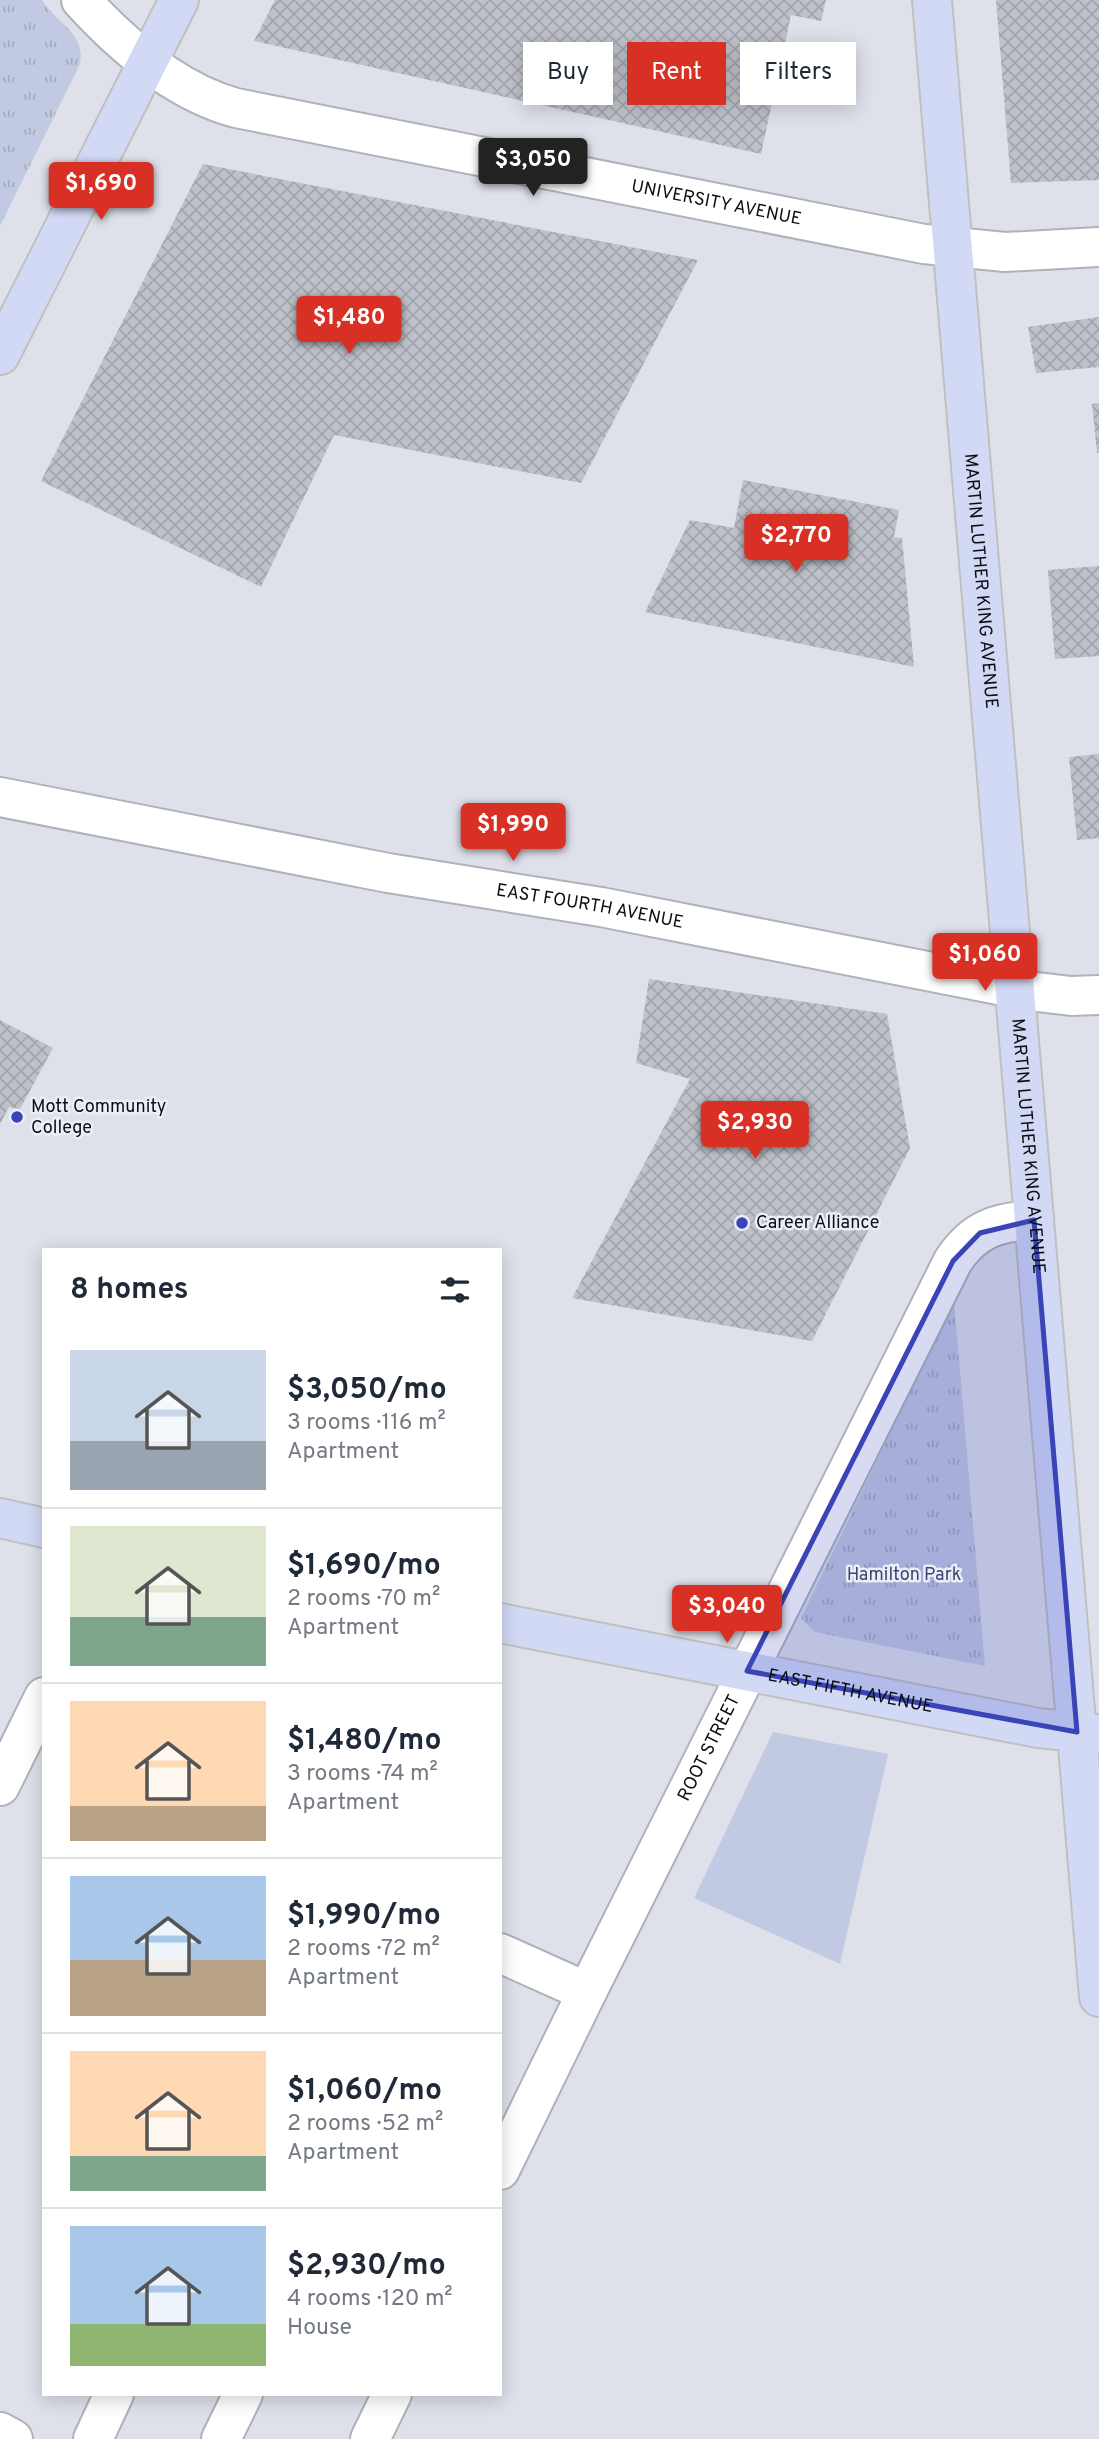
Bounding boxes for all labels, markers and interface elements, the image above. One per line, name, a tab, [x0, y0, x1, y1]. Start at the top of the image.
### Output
chip: Buy	[523, 42, 613, 105]
chip: Rent	[627, 42, 726, 105]
chip: Filters	[740, 42, 856, 105]
pin: $3,050	[476, 138, 590, 198]
text: $3,050	[494, 146, 572, 175]
pin: $1,690	[44, 162, 158, 222]
text: $1,690	[65, 170, 137, 199]
street label: UNIVERSITY AVENUE	[629, 175, 804, 231]
pin: $1,480	[292, 296, 406, 356]
text: $1,480	[312, 304, 386, 333]
street label: MARTIN LUTHER KING AVENUE	[958, 452, 1003, 710]
pin: $2,770	[739, 514, 853, 574]
text: $2,770	[760, 522, 832, 551]
pin: $1,990	[456, 804, 570, 863]
text: $1,990	[477, 811, 549, 840]
street label: EAST FOURTH AVENUE	[495, 879, 685, 934]
pin: $1,060	[928, 934, 1042, 993]
text: $1,060	[948, 941, 1022, 970]
street label: MARTIN LUTHER KING AVENUE	[1006, 1017, 1050, 1275]
place label: Mott Community College	[31, 1096, 166, 1140]
pin: $2,930	[698, 1102, 812, 1161]
marker: Mott Community College	[9, 1109, 25, 1125]
text: $2,930	[717, 1109, 793, 1138]
place label: Career Alliance	[756, 1212, 879, 1235]
marker: Career Alliance	[734, 1215, 750, 1231]
icon: filters	[436, 1271, 474, 1309]
text: 8 homes	[70, 1272, 189, 1309]
text: $3,050/mo	[287, 1372, 447, 1409]
icon: home	[126, 1378, 210, 1462]
text: 3 rooms · 116 m²	[287, 1409, 446, 1438]
text: Apartment	[287, 1438, 399, 1467]
text: $1,690/mo	[287, 1548, 441, 1585]
icon: home	[126, 1554, 210, 1638]
park label: Hamilton Park	[847, 1564, 961, 1587]
text: 2 rooms · 70 m²	[287, 1585, 440, 1614]
pin: $3,040	[670, 1586, 784, 1645]
text: $3,040	[688, 1593, 766, 1622]
text: Apartment	[287, 1614, 399, 1643]
street label: EAST FIFTH AVENUE	[766, 1664, 935, 1719]
street label: ROOT STREET	[673, 1691, 745, 1805]
text: $1,480/mo	[287, 1723, 441, 1760]
icon: home	[126, 1729, 210, 1813]
text: 3 rooms · 74 m²	[287, 1760, 438, 1789]
text: Apartment	[287, 1789, 399, 1818]
text: $1,990/mo	[287, 1898, 441, 1935]
icon: home	[126, 1904, 210, 1988]
text: 2 rooms · 72 m²	[287, 1935, 440, 1964]
text: Apartment	[287, 1964, 399, 1993]
text: $1,060/mo	[287, 2073, 442, 2110]
icon: home	[126, 2079, 210, 2163]
text: 2 rooms · 52 m²	[287, 2110, 443, 2139]
text: Apartment	[287, 2139, 399, 2168]
text: $2,930/mo	[287, 2248, 446, 2285]
icon: home	[126, 2254, 210, 2338]
text: 4 rooms · 120 m²	[287, 2285, 453, 2314]
text: House	[287, 2314, 352, 2343]

